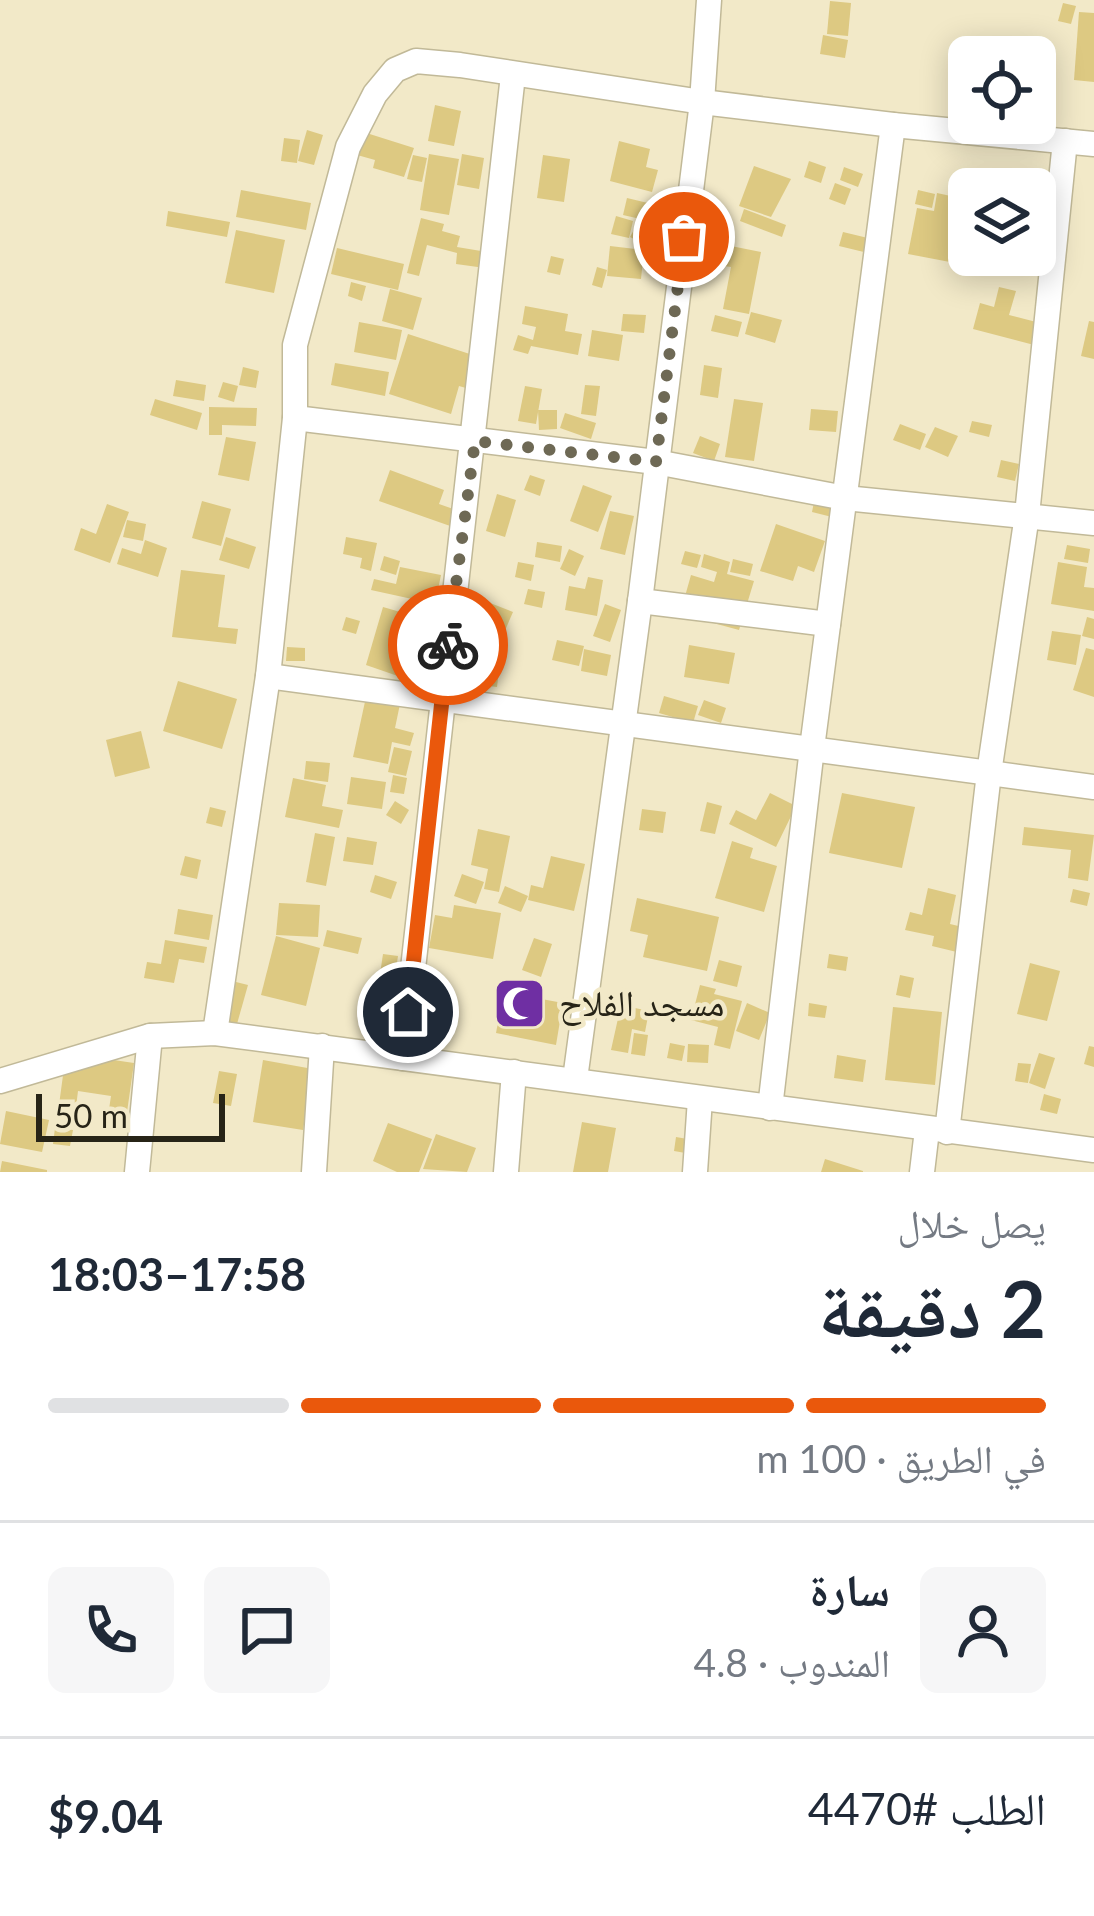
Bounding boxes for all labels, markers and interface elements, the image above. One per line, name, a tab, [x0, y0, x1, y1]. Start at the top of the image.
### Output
map controls	[948, 36, 1056, 276]
button: locate	[948, 36, 1056, 144]
button: layers	[948, 168, 1056, 276]
pin	[633, 186, 735, 288]
icon: bag	[651, 204, 717, 270]
courier	[388, 585, 508, 705]
icon: bike	[415, 612, 481, 678]
pin	[357, 961, 459, 1063]
mosque icon: مسجد الفلاح	[492, 975, 548, 1031]
icon: home	[375, 979, 441, 1045]
place label: مسجد الفلاح	[559, 980, 725, 1026]
scale bar	[36, 1088, 225, 1141]
text: 50 m	[54, 1095, 128, 1135]
text: يصل خلال	[897, 1200, 1046, 1246]
text: 17:58–18:03	[48, 1247, 306, 1301]
text: 2 دقيقة	[818, 1261, 1046, 1355]
text: في الطريق · 100 m	[757, 1435, 1046, 1481]
text: سارة	[809, 1562, 890, 1616]
button: phone	[48, 1567, 174, 1693]
button: chat	[204, 1567, 330, 1693]
button: person	[920, 1567, 1046, 1693]
text: المندوب · 4.8	[694, 1639, 890, 1685]
text: الطلب #4470	[808, 1781, 1046, 1835]
text: $9.04	[48, 1789, 163, 1843]

